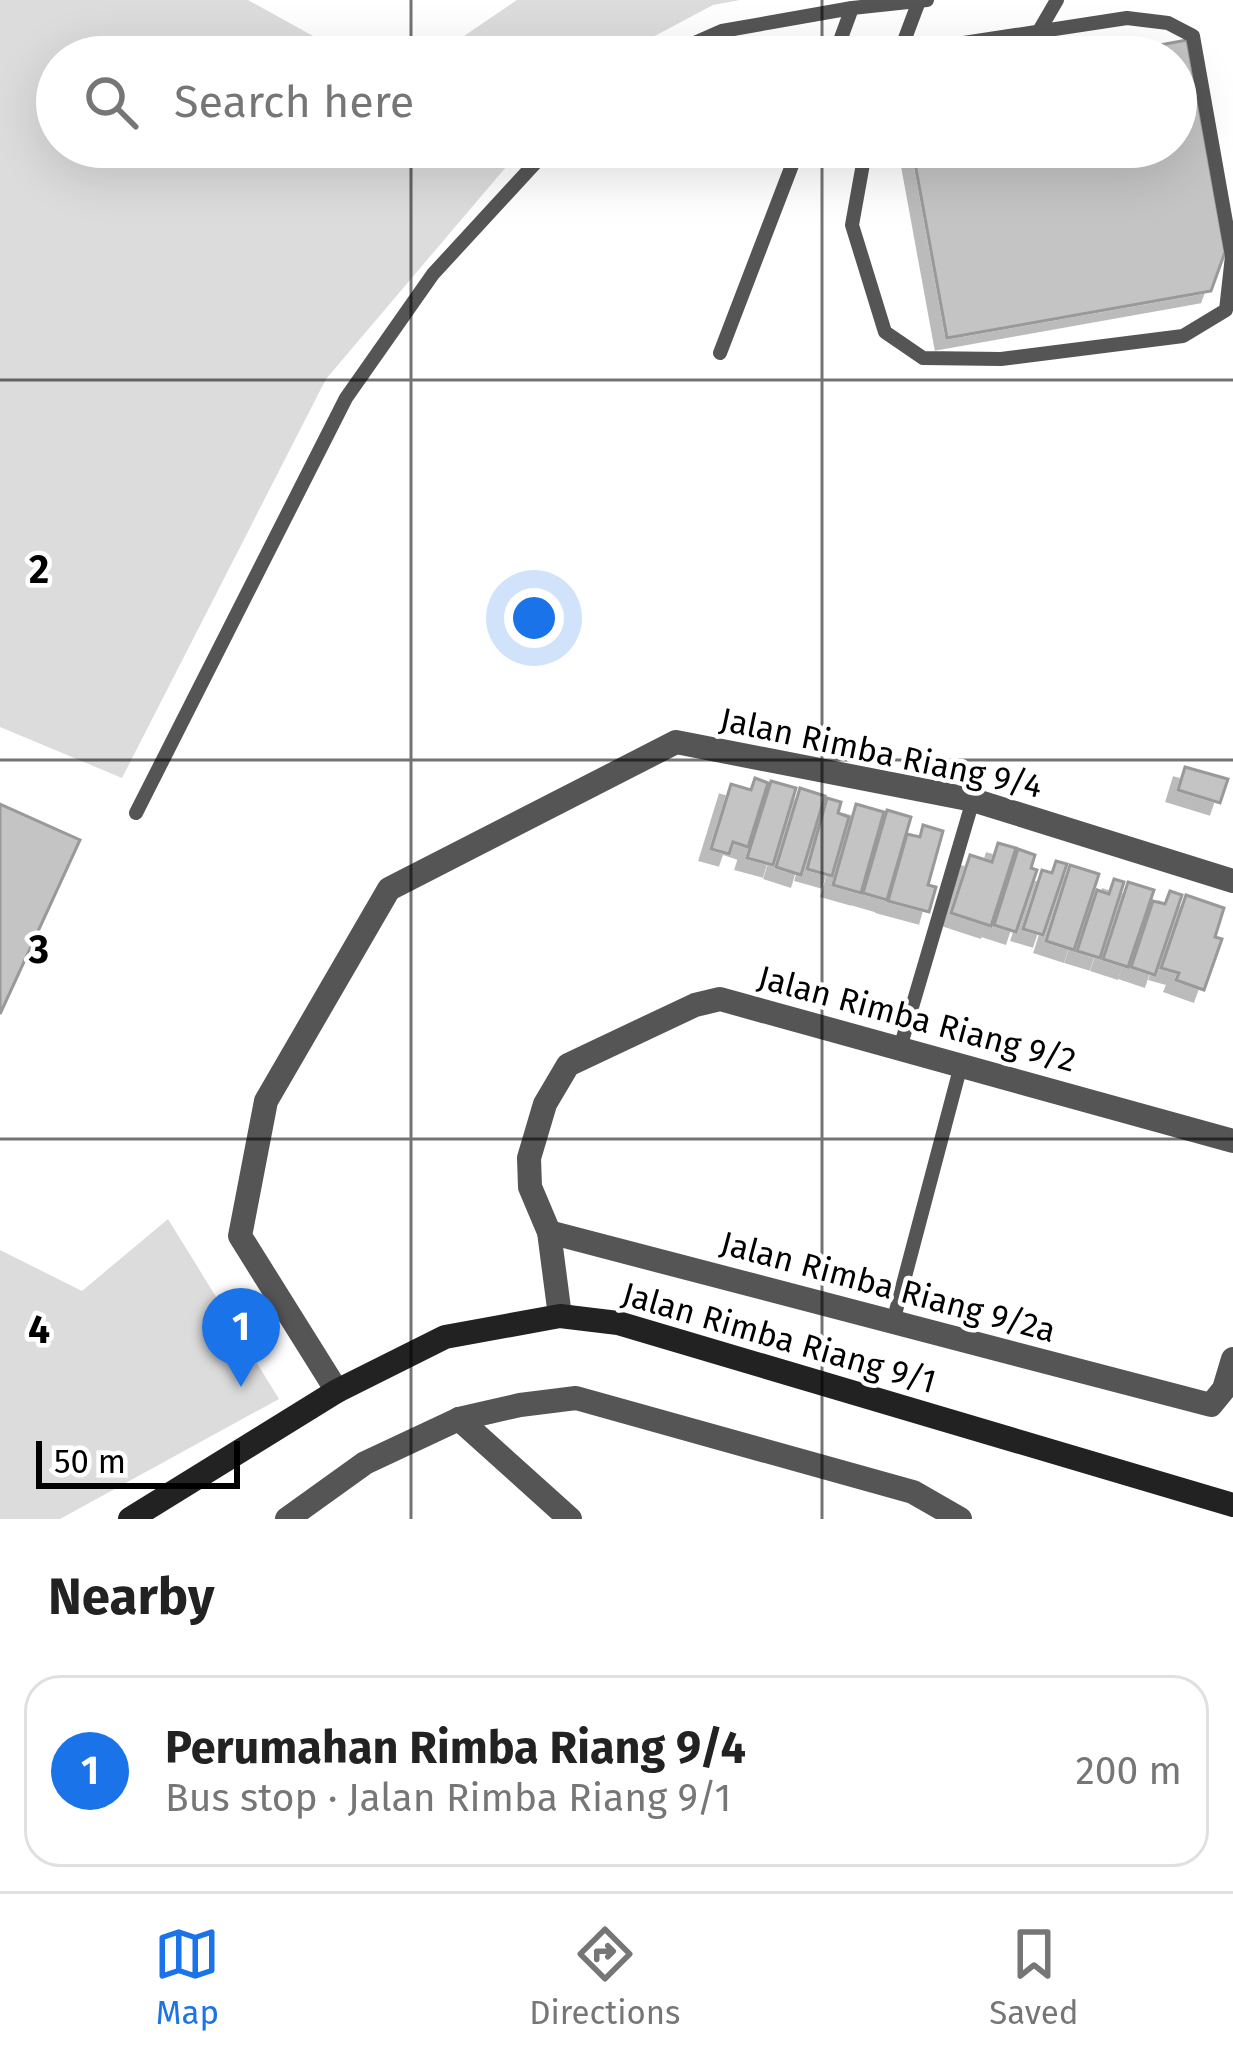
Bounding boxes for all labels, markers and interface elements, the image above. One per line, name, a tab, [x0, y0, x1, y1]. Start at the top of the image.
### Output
search box	[36, 36, 1197, 168]
icon: search	[78, 69, 144, 135]
text: Search here	[174, 75, 414, 129]
text: 2	[29, 547, 49, 593]
your location	[504, 588, 564, 648]
street label: Jalan Rimba Riang 9/4	[716, 699, 1046, 807]
text: 3	[28, 927, 49, 973]
street label: Jalan Rimba Riang 9/2	[754, 957, 1080, 1081]
street label: Jalan Rimba Riang 9/2a	[716, 1223, 1060, 1351]
street label: Jalan Rimba Riang 9/1	[617, 1274, 941, 1402]
pin: 1	[202, 1288, 280, 1387]
text: 4	[28, 1307, 50, 1353]
scale bar	[36, 1435, 240, 1488]
text: 50 m	[54, 1442, 126, 1482]
text: Nearby	[48, 1566, 214, 1628]
text: Perumahan Rimba Riang 9/4	[165, 1721, 746, 1775]
text: 1	[81, 1748, 99, 1794]
text: 200 m	[1075, 1748, 1182, 1794]
text: Bus stop · Jalan Rimba Riang 9/1	[165, 1775, 731, 1821]
tab: Map	[154, 1921, 220, 2033]
tab: Directions	[529, 1921, 681, 2033]
tab: Saved	[989, 1921, 1079, 2033]

